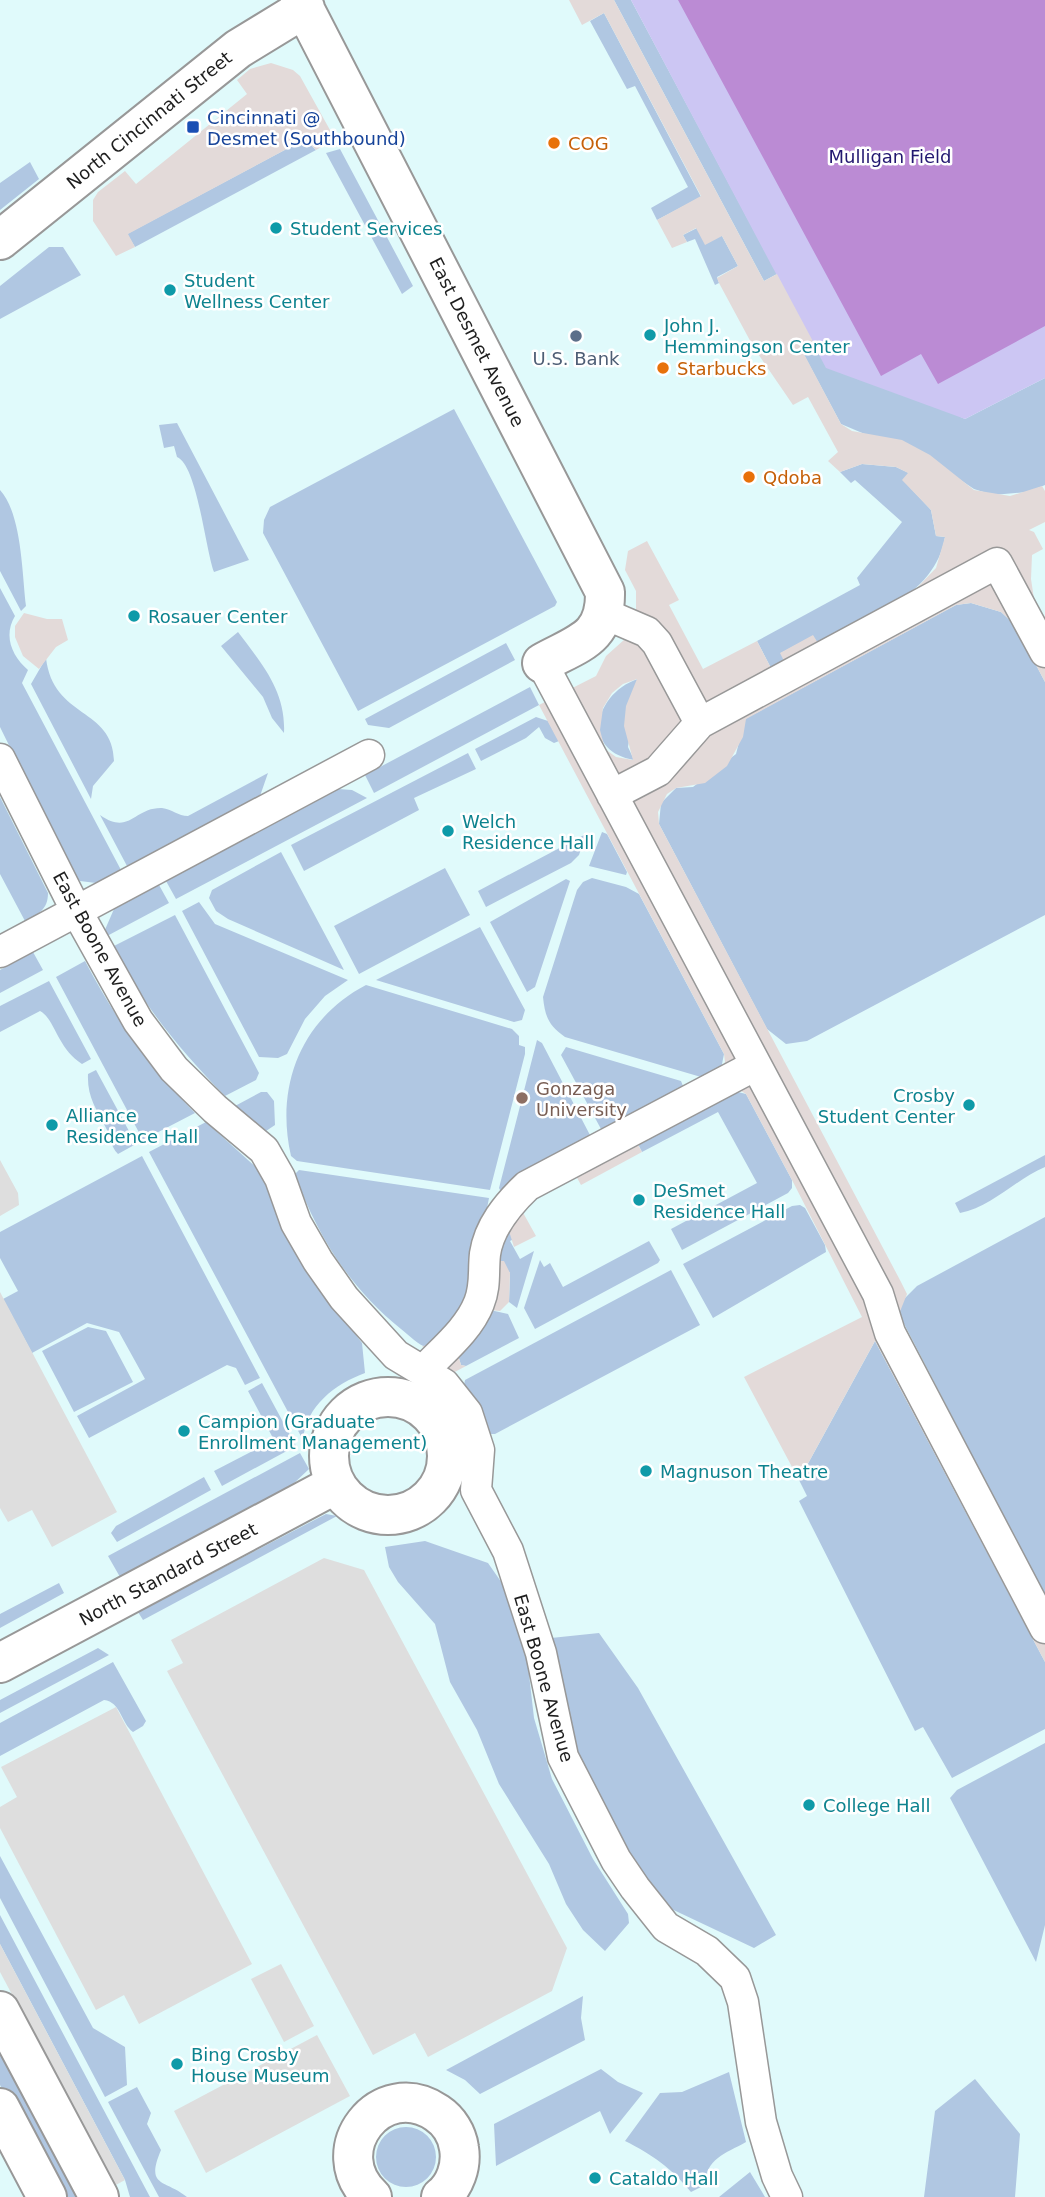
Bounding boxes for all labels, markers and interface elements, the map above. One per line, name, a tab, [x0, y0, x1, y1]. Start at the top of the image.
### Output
street label: North Cincinnati Street	[62, 47, 236, 193]
place label: Cincinnati @ Desmet (Southbound)	[207, 107, 406, 149]
marker: Cincinnati @ Desmet (Southbound)	[185, 119, 201, 135]
place label: COG	[568, 133, 609, 154]
marker: COG	[546, 135, 562, 151]
park label: Mulligan Field	[828, 146, 952, 167]
place label: Student Services	[290, 218, 442, 239]
marker: Student Services	[268, 220, 284, 236]
street label: East Desmet Avenue	[425, 254, 529, 430]
place label: Student Wellness Center	[184, 270, 330, 312]
marker: Student Wellness Center	[162, 282, 178, 298]
place label: John J. Hemmingson Center	[663, 315, 850, 357]
marker: John J. Hemmingson Center	[642, 327, 658, 343]
marker: U.S. Bank	[568, 328, 584, 344]
place label: U.S. Bank	[533, 348, 620, 369]
place label: Starbucks	[677, 358, 766, 379]
marker: Starbucks	[655, 360, 671, 376]
place label: Qdoba	[763, 467, 822, 488]
marker: Qdoba	[741, 469, 757, 485]
place label: Rosauer Center	[148, 606, 288, 627]
marker: Rosauer Center	[126, 608, 142, 624]
place label: Welch Residence Hall	[462, 811, 594, 853]
marker: Welch Residence Hall	[440, 823, 456, 839]
street label: East Boone Avenue	[49, 868, 151, 1030]
place label: Gonzaga University	[536, 1078, 627, 1120]
place label: Crosby Student Center	[818, 1085, 956, 1127]
marker: Gonzaga University	[514, 1090, 530, 1106]
marker: Crosby Student Center	[961, 1097, 977, 1113]
place label: Alliance Residence Hall	[66, 1105, 198, 1147]
marker: Alliance Residence Hall	[44, 1117, 60, 1133]
place label: DeSmet Residence Hall	[653, 1180, 785, 1222]
marker: DeSmet Residence Hall	[631, 1192, 647, 1208]
place label: Campion (Graduate Enrollment Management)	[198, 1411, 427, 1453]
marker: Campion (Graduate Enrollment Management)	[176, 1423, 192, 1439]
place label: Magnuson Theatre	[660, 1461, 828, 1482]
marker: Magnuson Theatre	[638, 1463, 654, 1479]
street label: North Standard Street	[75, 1518, 261, 1630]
street label: East Boone Avenue	[510, 1591, 578, 1765]
place label: College Hall	[823, 1795, 930, 1816]
marker: College Hall	[801, 1797, 817, 1813]
place label: Bing Crosby House Museum	[191, 2044, 329, 2086]
marker: Bing Crosby House Museum	[169, 2056, 185, 2072]
place label: Cataldo Hall	[609, 2168, 718, 2189]
marker: Cataldo Hall	[587, 2170, 603, 2186]

